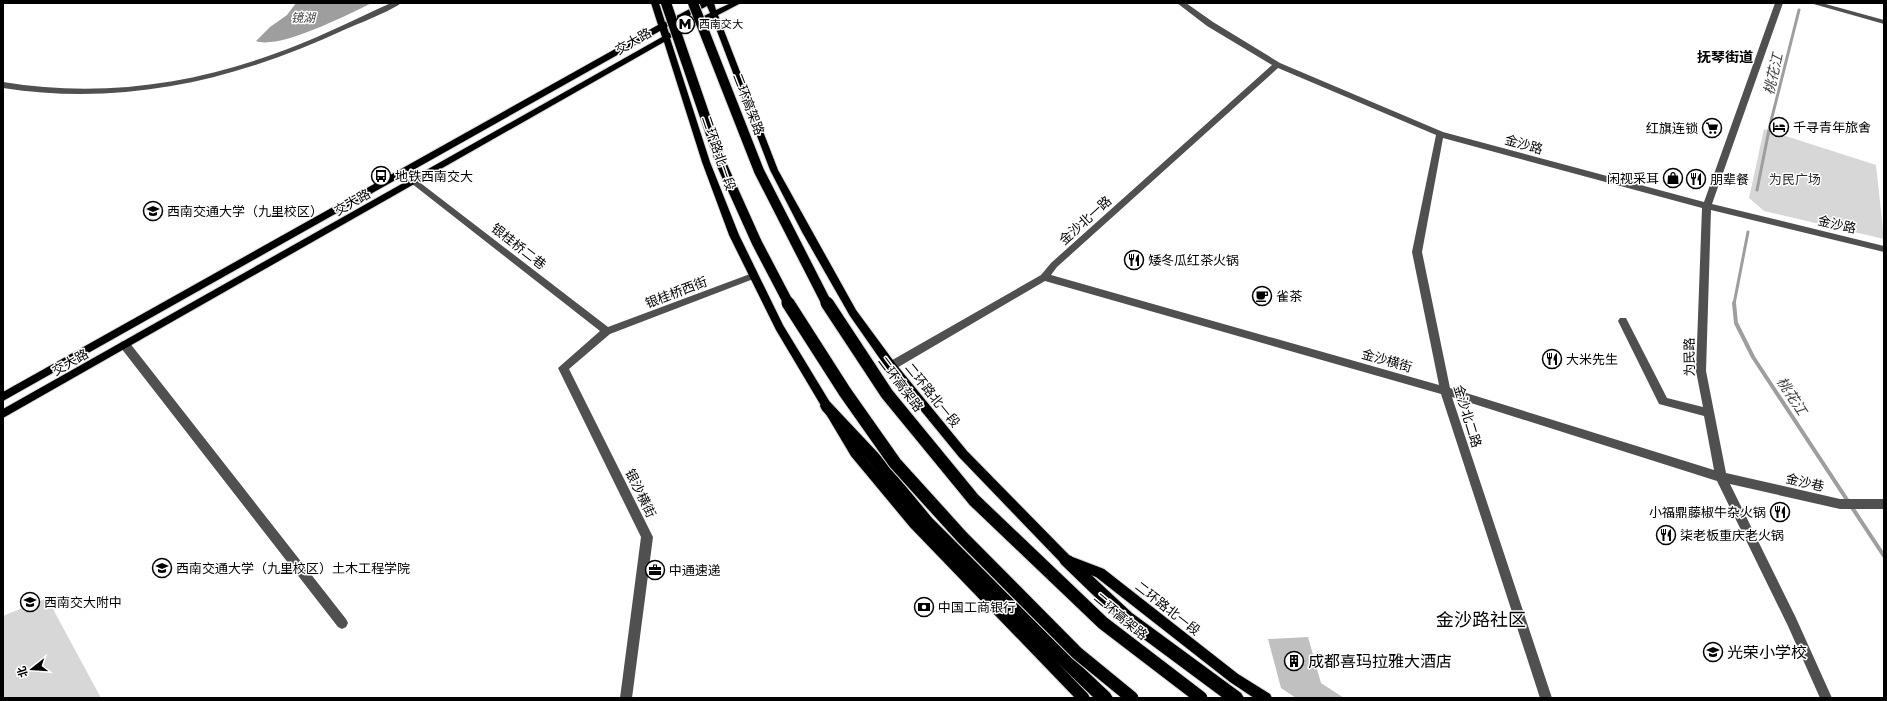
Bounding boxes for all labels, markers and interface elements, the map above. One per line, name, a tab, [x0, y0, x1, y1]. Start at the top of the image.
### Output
water label: 镜湖	[291, 11, 317, 25]
metro station icon: 西南交大	[674, 13, 696, 35]
place label: 西南交大	[699, 18, 743, 31]
street label: 交大路	[613, 25, 654, 58]
district label: 抚琴街道	[1697, 49, 1753, 65]
water label: 桃花江	[1760, 50, 1786, 96]
street label: 二环高架路	[730, 71, 767, 137]
street label: 二环路北一段	[699, 114, 738, 192]
hotel icon: 千寻青年旅舍	[1768, 116, 1790, 138]
supermarket icon: 红旗连锁	[1701, 117, 1723, 139]
place label: 千寻青年旅舍	[1793, 120, 1871, 135]
place label: 红旗连锁	[1646, 121, 1698, 136]
street label: 金沙路	[1503, 132, 1545, 157]
bus stop icon: 地铁西南交大	[370, 165, 392, 187]
shop icon: 闲视采耳	[1662, 167, 1684, 189]
restaurant icon: 朋辈餐	[1685, 168, 1707, 190]
place label: 地铁西南交大	[395, 169, 473, 184]
place label: 闲视采耳	[1607, 171, 1659, 186]
place label: 朋辈餐	[1710, 172, 1749, 187]
park label: 为民广场	[1769, 172, 1821, 187]
street label: 交大路	[332, 186, 373, 219]
street label: 金沙北一路	[1056, 193, 1115, 248]
school or university icon: 西南交通大学（九里校区）	[142, 200, 164, 222]
place label: 西南交通大学（九里校区）	[167, 204, 323, 219]
street label: 金沙路	[1816, 213, 1858, 236]
street label: 银桂桥二巷	[488, 220, 549, 272]
restaurant icon: 矮冬瓜红茶火锅	[1123, 249, 1145, 271]
place label: 矮冬瓜红茶火锅	[1148, 253, 1239, 268]
street label: 银桂桥西街	[643, 274, 709, 311]
cafe icon: 雀茶	[1251, 285, 1273, 307]
place label: 雀茶	[1276, 289, 1303, 304]
street label: 为民路	[1682, 337, 1697, 377]
street label: 交大路	[50, 346, 91, 379]
street label: 金沙横街	[1360, 346, 1414, 375]
restaurant icon: 大米先生	[1541, 348, 1563, 370]
place label: 大米先生	[1566, 352, 1618, 367]
street label: 二环高架路	[875, 354, 926, 415]
street label: 二环路北一段	[902, 360, 963, 430]
water label: 桃花江	[1774, 374, 1811, 420]
street label: 金沙北二路	[1451, 383, 1484, 449]
street label: 银沙横街	[622, 467, 659, 520]
street label: 金沙巷	[1784, 471, 1826, 494]
restaurant icon: 小福鼎藤椒牛杂火锅	[1769, 501, 1791, 523]
place label: 小福鼎藤椒牛杂火锅	[1649, 505, 1766, 520]
restaurant icon: 柒老板重庆老火锅	[1655, 524, 1677, 546]
place label: 柒老板重庆老火锅	[1680, 528, 1784, 543]
school or university icon: 西南交通大学（九里校区）土木工程学院	[151, 557, 173, 579]
office icon: 中通速递	[644, 559, 666, 581]
place label: 西南交通大学（九里校区）土木工程学院	[176, 561, 410, 576]
place label: 中通速递	[669, 563, 721, 578]
street label: 二环路北一段	[1132, 578, 1203, 638]
street label: 二环高架路	[1091, 590, 1150, 643]
school or university icon: 西南交大附中	[19, 591, 41, 613]
place label: 西南交大附中	[44, 595, 122, 610]
bank icon: 中国工商银行	[913, 596, 935, 618]
place label: 中国工商银行	[938, 600, 1016, 615]
district label: 金沙路社区	[1436, 609, 1526, 630]
school or university icon: 光荣小学校	[1702, 641, 1724, 663]
place label: 光荣小学校	[1727, 643, 1807, 662]
north arrow	[12, 649, 52, 689]
building icon: 成都喜玛拉雅大酒店	[1283, 650, 1305, 672]
place label: 成都喜玛拉雅大酒店	[1308, 652, 1452, 671]
text: 北	[15, 665, 31, 679]

